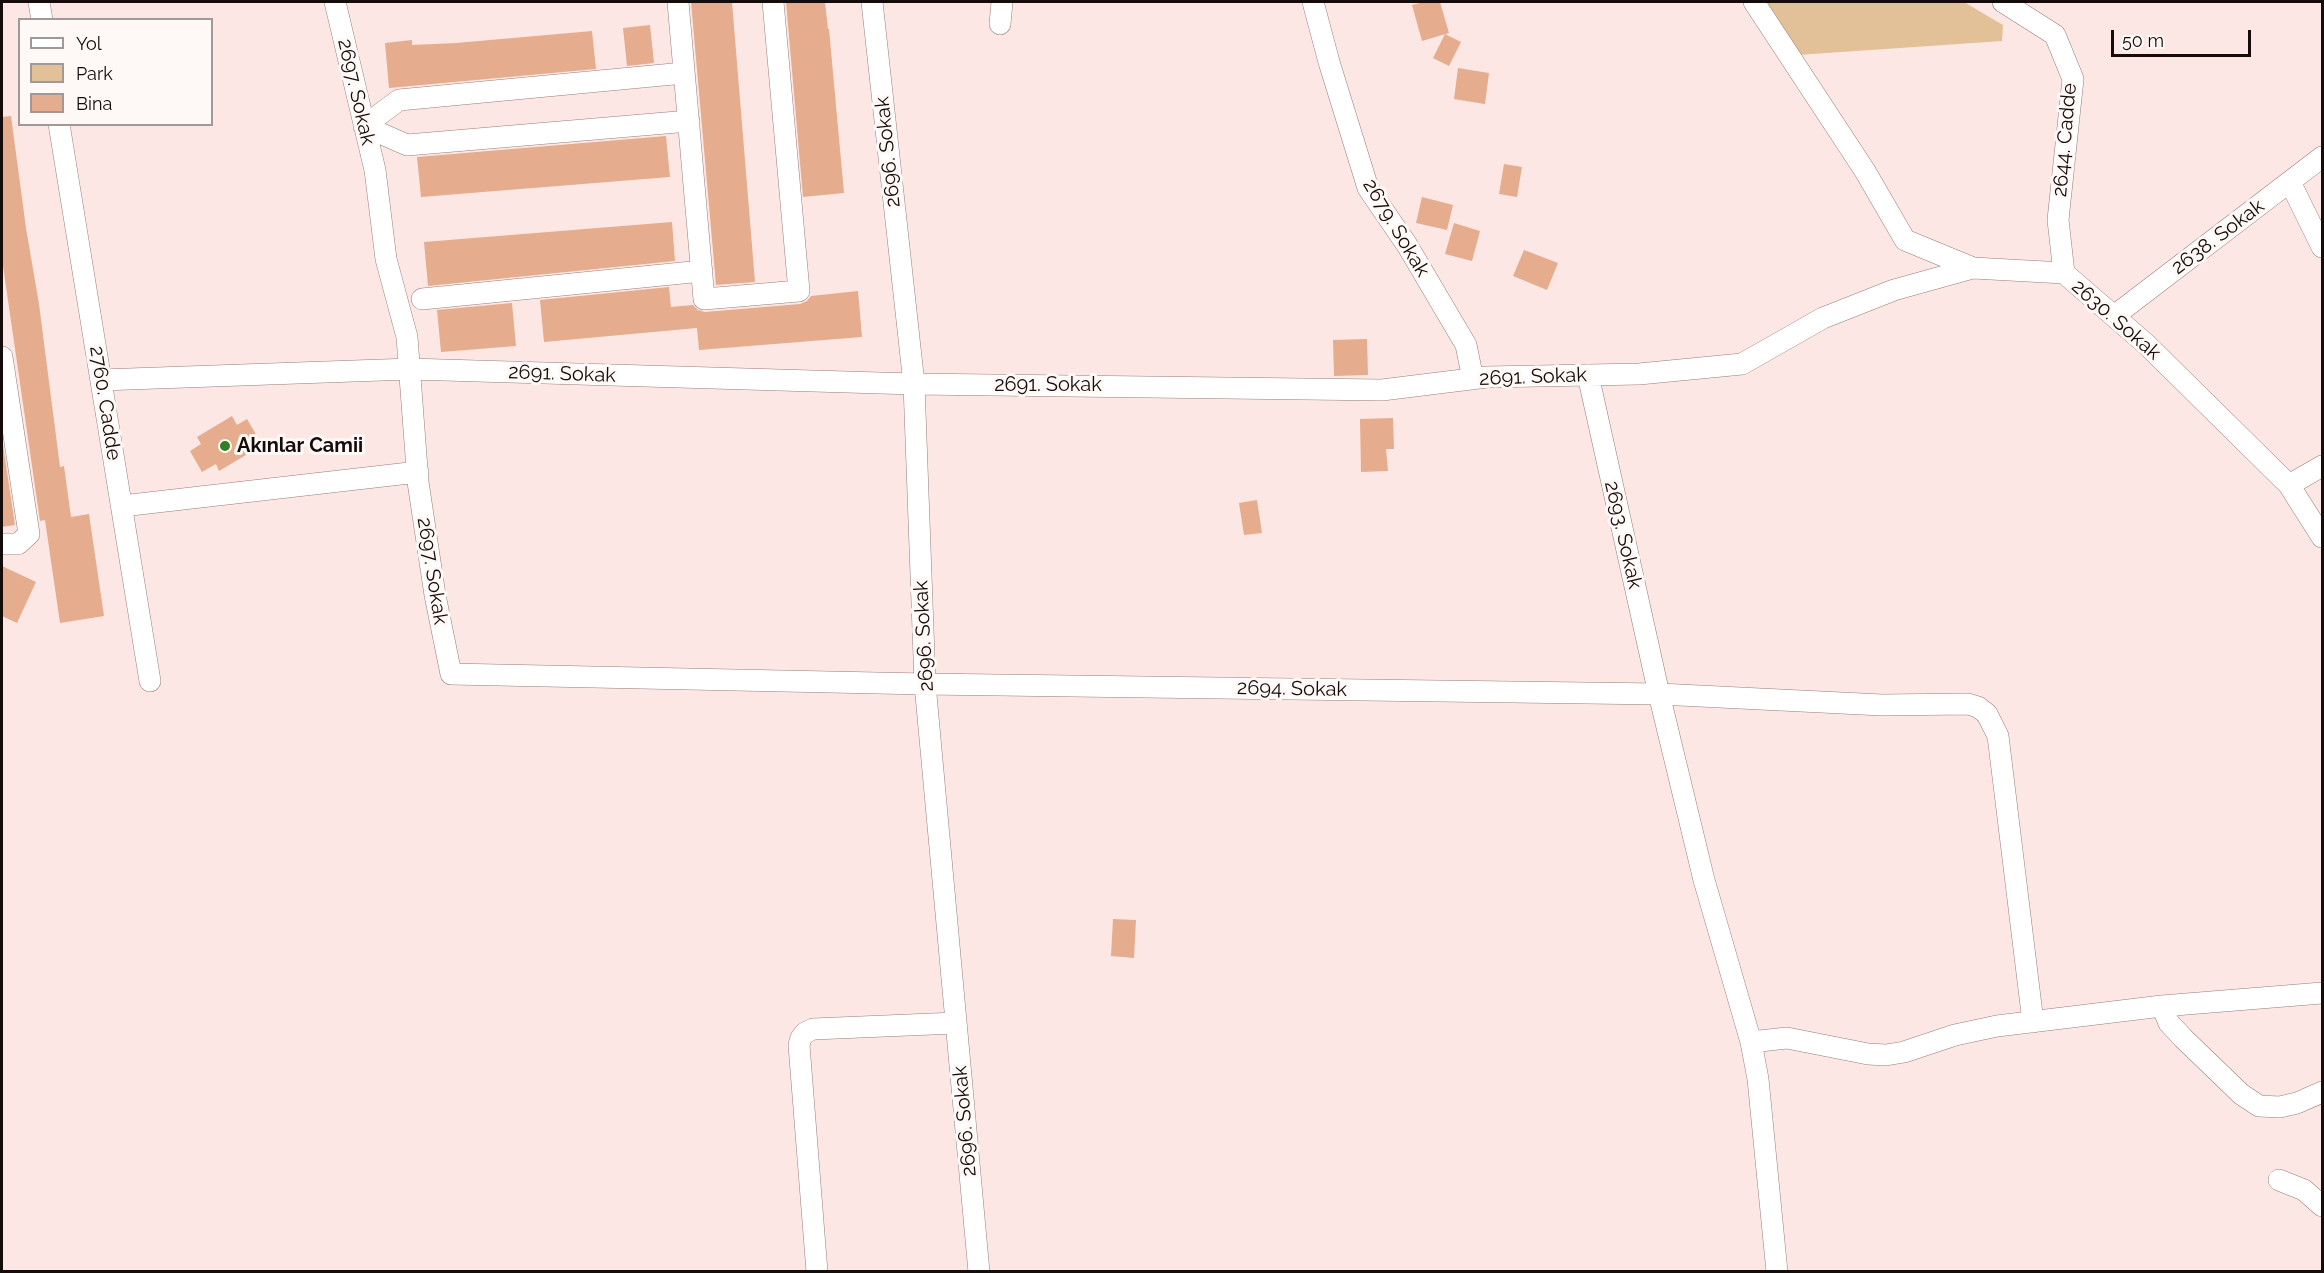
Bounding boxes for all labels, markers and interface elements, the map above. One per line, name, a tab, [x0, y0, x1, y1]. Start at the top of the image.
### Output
legend	[18, 18, 213, 126]
scale bar	[2114, 18, 2254, 56]
text: 50 m	[2122, 30, 2164, 51]
text: Yol	[76, 33, 102, 54]
street label: 2697. Sokak	[332, 36, 380, 148]
text: Park	[76, 63, 113, 84]
street label: 2644. Cadde	[2048, 82, 2082, 198]
text: Bina	[76, 93, 112, 114]
street label: 2696. Sokak	[870, 95, 906, 209]
street label: 2679. Sokak	[1357, 175, 1435, 281]
street label: 2638. Sokak	[2167, 194, 2269, 280]
street label: 2630. Sokak	[2066, 275, 2166, 365]
street label: 2760. Cadde	[84, 344, 126, 462]
street label: 2691. Sokak	[508, 360, 616, 388]
street label: 2691. Sokak	[1479, 363, 1587, 391]
street label: 2691. Sokak	[994, 373, 1102, 397]
place label: Akınlar Camii	[237, 434, 363, 458]
marker: Akınlar Camii	[218, 439, 232, 453]
street label: 2693. Sokak	[1599, 479, 1647, 591]
street label: 2697. Sokak	[412, 516, 452, 626]
street label: 2696. Sokak	[909, 580, 939, 692]
street label: 2694. Sokak	[1237, 676, 1347, 702]
street label: 2696. Sokak	[948, 1065, 982, 1177]

